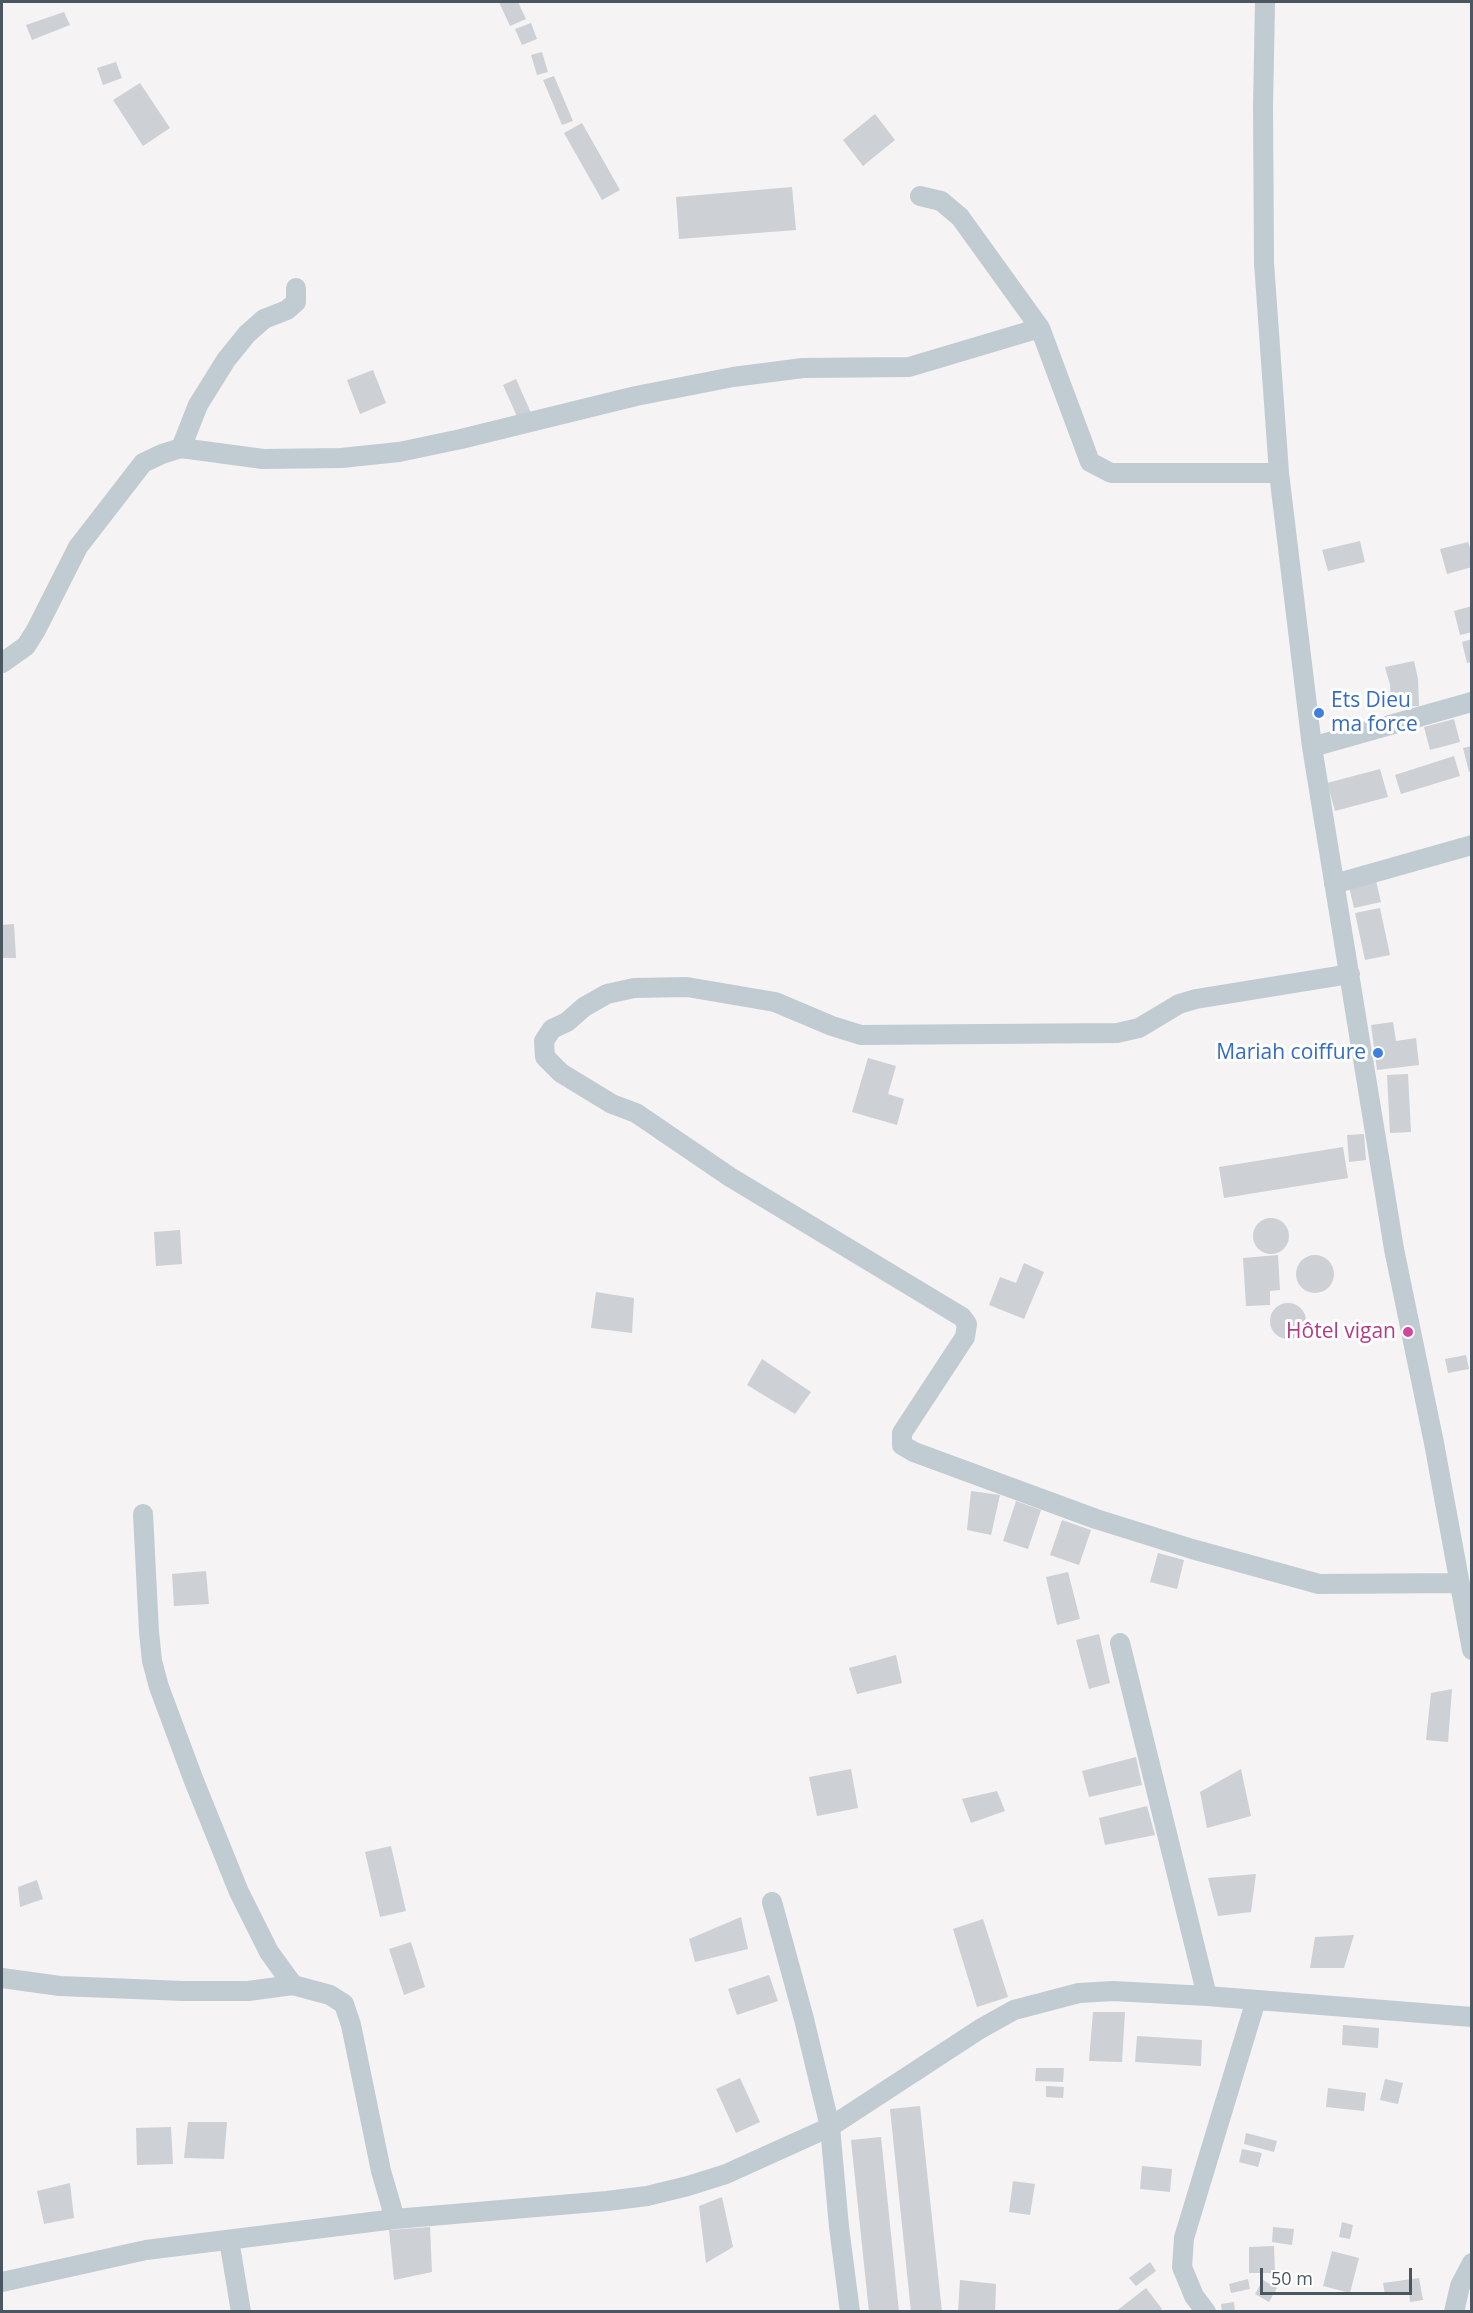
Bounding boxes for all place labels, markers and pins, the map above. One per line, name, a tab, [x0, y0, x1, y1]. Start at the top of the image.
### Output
place label: Ets Dieu ma force	[1331, 688, 1418, 738]
marker: Ets Dieu ma force	[1312, 706, 1326, 720]
place label: Mariah coiffure	[1216, 1040, 1366, 1066]
marker: Mariah coiffure	[1371, 1046, 1385, 1060]
place label: Hôtel vigan	[1286, 1319, 1396, 1345]
marker: Hôtel vigan	[1401, 1325, 1415, 1339]

